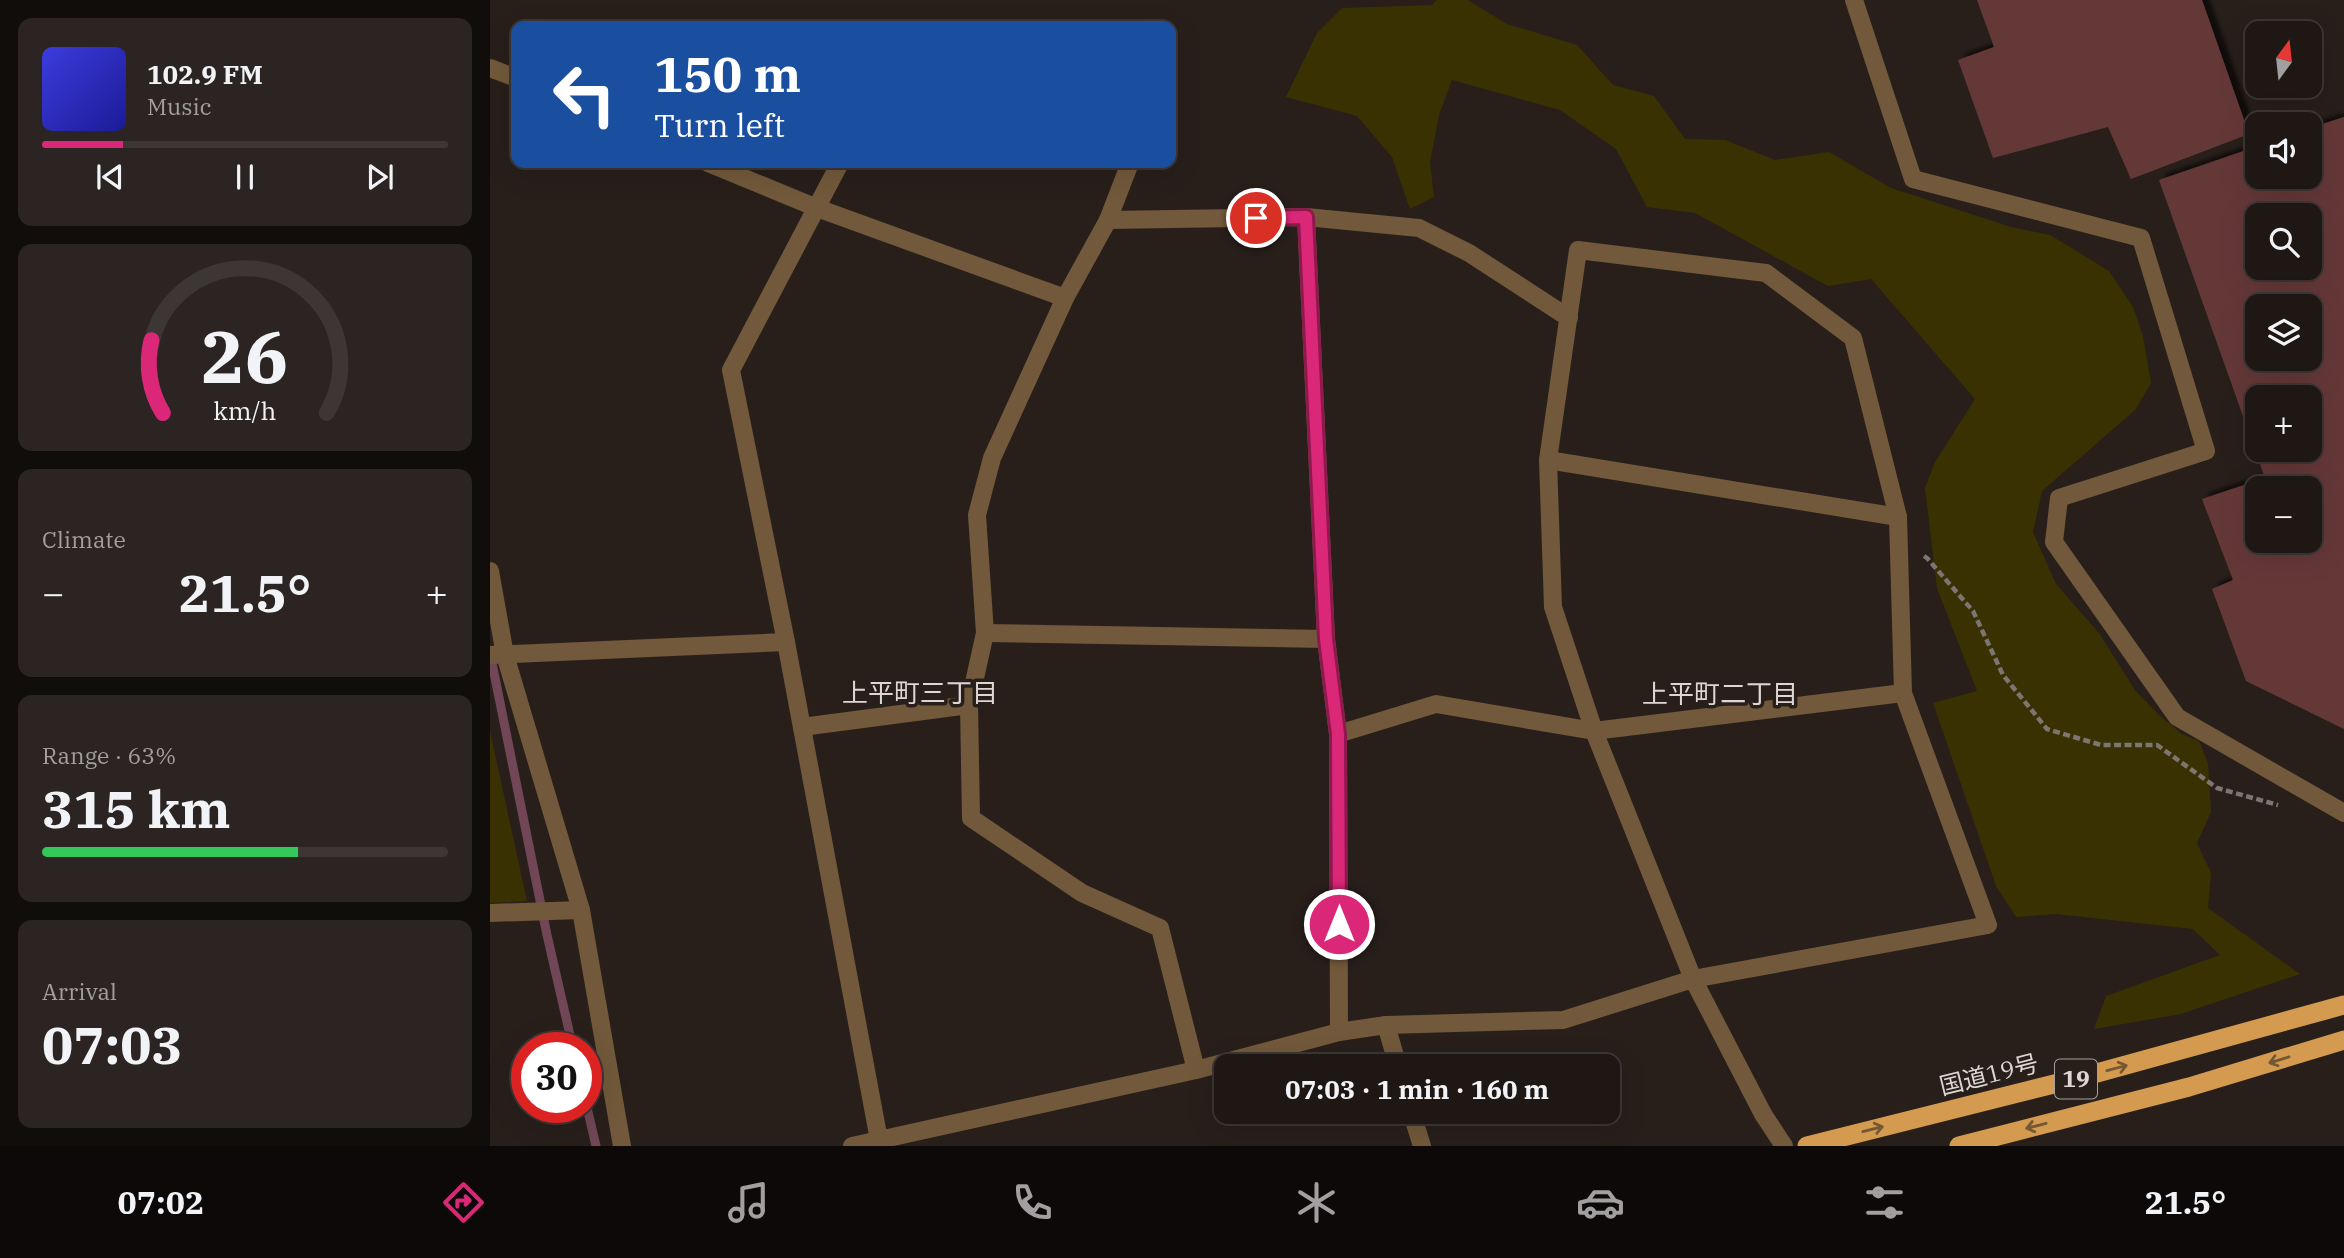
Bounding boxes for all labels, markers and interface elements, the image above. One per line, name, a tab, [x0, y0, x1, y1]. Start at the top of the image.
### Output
north arrow	[2245, 21, 2322, 98]
map controls	[2245, 21, 2322, 553]
text: 150 m	[654, 42, 801, 105]
icon: left	[539, 49, 630, 140]
text: 102.9 FM	[147, 57, 263, 91]
text: Music	[147, 91, 212, 121]
text: Turn left	[654, 104, 785, 146]
button: sound	[2245, 112, 2322, 189]
icon: previous	[91, 158, 129, 196]
icon: pause	[226, 158, 264, 196]
icon: next	[361, 158, 399, 196]
pin	[1226, 188, 1286, 248]
icon: arrive	[1237, 199, 1275, 237]
button: search	[2245, 203, 2322, 280]
button: layers	[2245, 294, 2322, 371]
text: 26	[201, 309, 289, 404]
button: +	[2245, 385, 2322, 462]
text: km/h	[213, 394, 277, 427]
button: −	[2245, 476, 2322, 553]
text: Climate	[42, 524, 126, 554]
text: 21.5°	[179, 559, 311, 626]
text: −	[42, 568, 65, 617]
text: +	[425, 568, 448, 617]
district label: 上平町三丁目	[842, 675, 998, 709]
district label: 上平町二丁目	[1642, 676, 1798, 710]
text: Range · 63%	[42, 740, 176, 770]
text: 315 km	[42, 775, 231, 842]
position arrow	[1302, 887, 1376, 961]
text: Arrival	[42, 976, 117, 1006]
text: 07:03	[42, 1011, 183, 1078]
speed limit sign: 30	[511, 1032, 602, 1123]
street label: 国道19号	[1936, 1046, 2042, 1102]
one-way arrow	[2268, 1054, 2290, 1067]
road number: 19	[2055, 1060, 2097, 1098]
one-way arrow	[2106, 1060, 2128, 1073]
text: 07:03 · 1 min · 160 m	[1285, 1072, 1549, 1106]
one-way arrow	[2025, 1120, 2048, 1133]
one-way arrow	[1861, 1122, 1884, 1135]
icon: directions	[439, 1178, 488, 1227]
icon: music	[724, 1178, 773, 1227]
icon: phone	[1008, 1178, 1057, 1227]
icon: climate	[1292, 1178, 1341, 1227]
icon: car	[1576, 1178, 1625, 1227]
icon: filters	[1860, 1178, 1909, 1227]
text: 07:02	[118, 1181, 204, 1223]
text: 21.5°	[2145, 1181, 2226, 1223]

